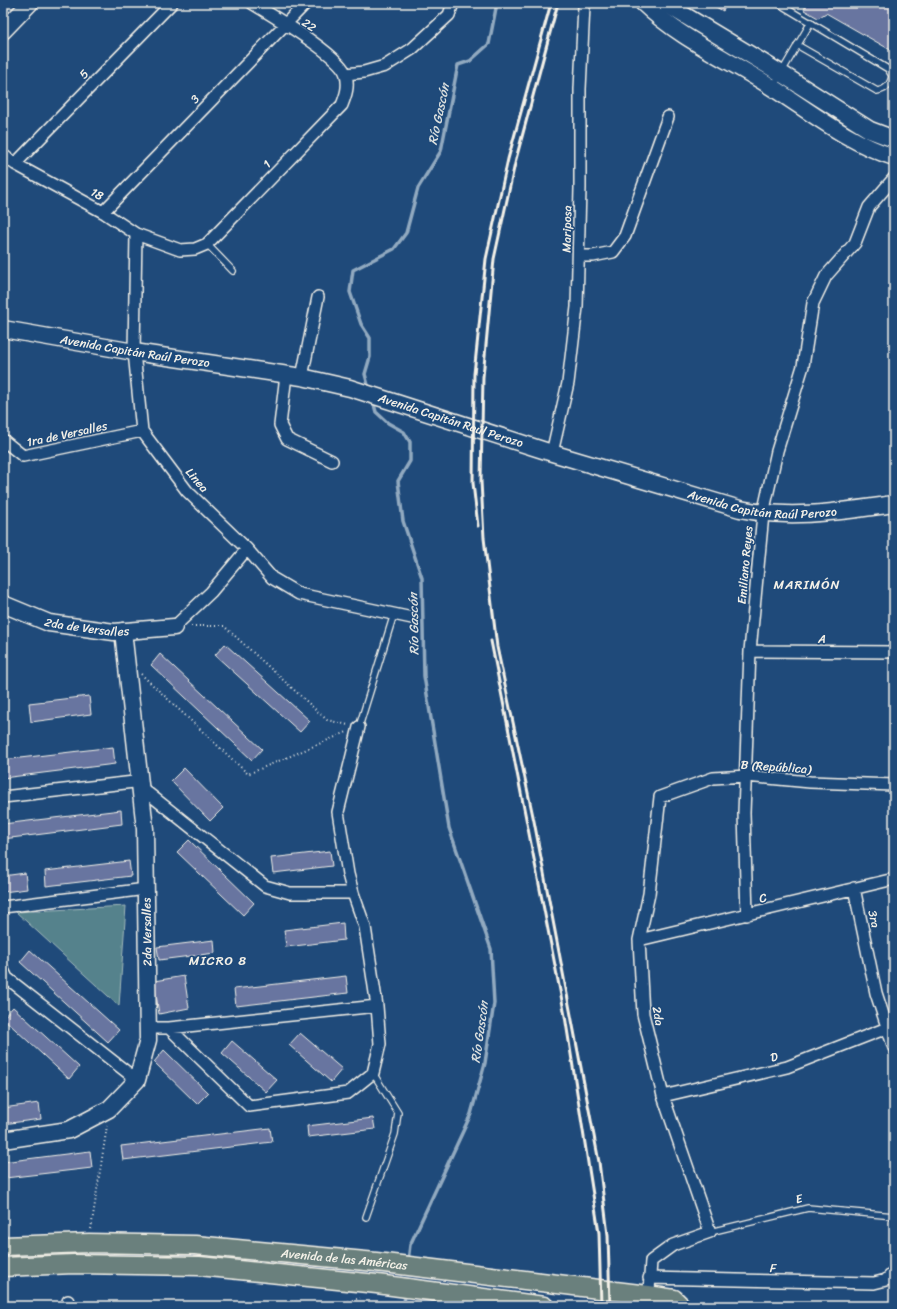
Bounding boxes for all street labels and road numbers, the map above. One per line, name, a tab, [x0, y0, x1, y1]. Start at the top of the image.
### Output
street label: 22	[297, 12, 321, 38]
street label: 5	[74, 64, 94, 84]
street label: 3	[185, 89, 205, 109]
street label: 1	[257, 155, 277, 173]
street label: 18	[86, 181, 108, 207]
street label: Mariposa	[556, 205, 578, 253]
street label: Avenida Capitán Raúl Perozo	[58, 328, 211, 374]
street label: Avenida Capitán Raúl Perozo	[375, 386, 526, 454]
street label: 1ra de Versalles	[25, 415, 110, 453]
street label: Linea	[180, 462, 214, 498]
street label: Avenida Capitán Raúl Perozo	[684, 483, 838, 525]
street label: Emiliano Reyes	[731, 524, 759, 605]
street label: 2da de Versalles	[41, 611, 130, 643]
street label: A	[817, 628, 826, 650]
street label: B (República)	[740, 754, 813, 780]
street label: C	[757, 886, 770, 910]
street label: 2da Versalles	[135, 897, 159, 966]
street label: 3ra	[861, 908, 887, 930]
street label: 2da	[645, 1005, 671, 1027]
street label: D	[768, 1045, 781, 1069]
street label: E	[793, 1187, 806, 1210]
street label: Avenida de las Américas	[279, 1242, 409, 1277]
street label: F	[770, 1257, 777, 1279]

